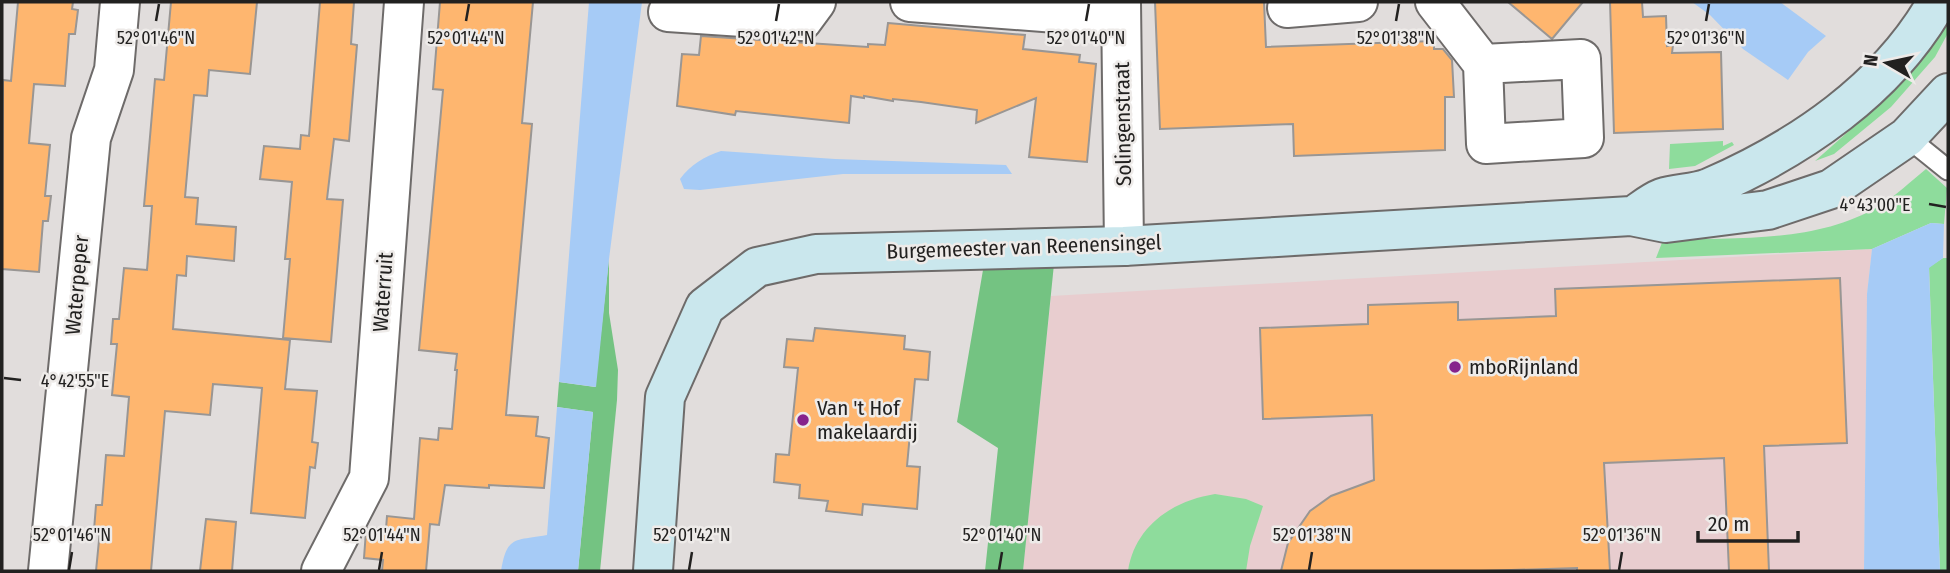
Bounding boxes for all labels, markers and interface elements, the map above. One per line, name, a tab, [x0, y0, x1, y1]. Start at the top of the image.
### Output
text: 52°01'46"N	[117, 27, 195, 49]
text: 52°01'44"N	[427, 27, 505, 49]
text: 52°01'42"N	[737, 27, 815, 49]
text: 52°01'40"N	[1047, 27, 1125, 49]
text: 52°01'38"N	[1357, 27, 1435, 49]
text: 52°01'36"N	[1667, 27, 1745, 49]
north arrow	[1852, 28, 1922, 98]
text: N	[1858, 53, 1883, 68]
street label: Solingenstraat	[1109, 62, 1137, 186]
text: 4°43'00"E	[1839, 194, 1911, 216]
street label: Burgemeester van Reenensingel	[886, 229, 1162, 265]
street label: Waterpeper	[60, 233, 94, 336]
street label: Waterruit	[367, 251, 399, 333]
place label: mboRijnland	[1469, 354, 1579, 380]
marker: mboRijnland	[1447, 359, 1463, 375]
text: 4°42'55"E	[41, 370, 109, 392]
place label: Van 't Hof makelaardij	[817, 395, 918, 445]
marker: Van 't Hof makelaardij	[795, 412, 811, 428]
scale bar	[1698, 500, 1798, 544]
text: 20 m	[1708, 511, 1749, 537]
text: 52°01'46"N	[33, 524, 111, 546]
text: 52°01'44"N	[343, 524, 421, 546]
text: 52°01'42"N	[653, 524, 731, 546]
text: 52°01'40"N	[963, 524, 1041, 546]
text: 52°01'38"N	[1273, 524, 1351, 546]
text: 52°01'36"N	[1583, 524, 1661, 546]

